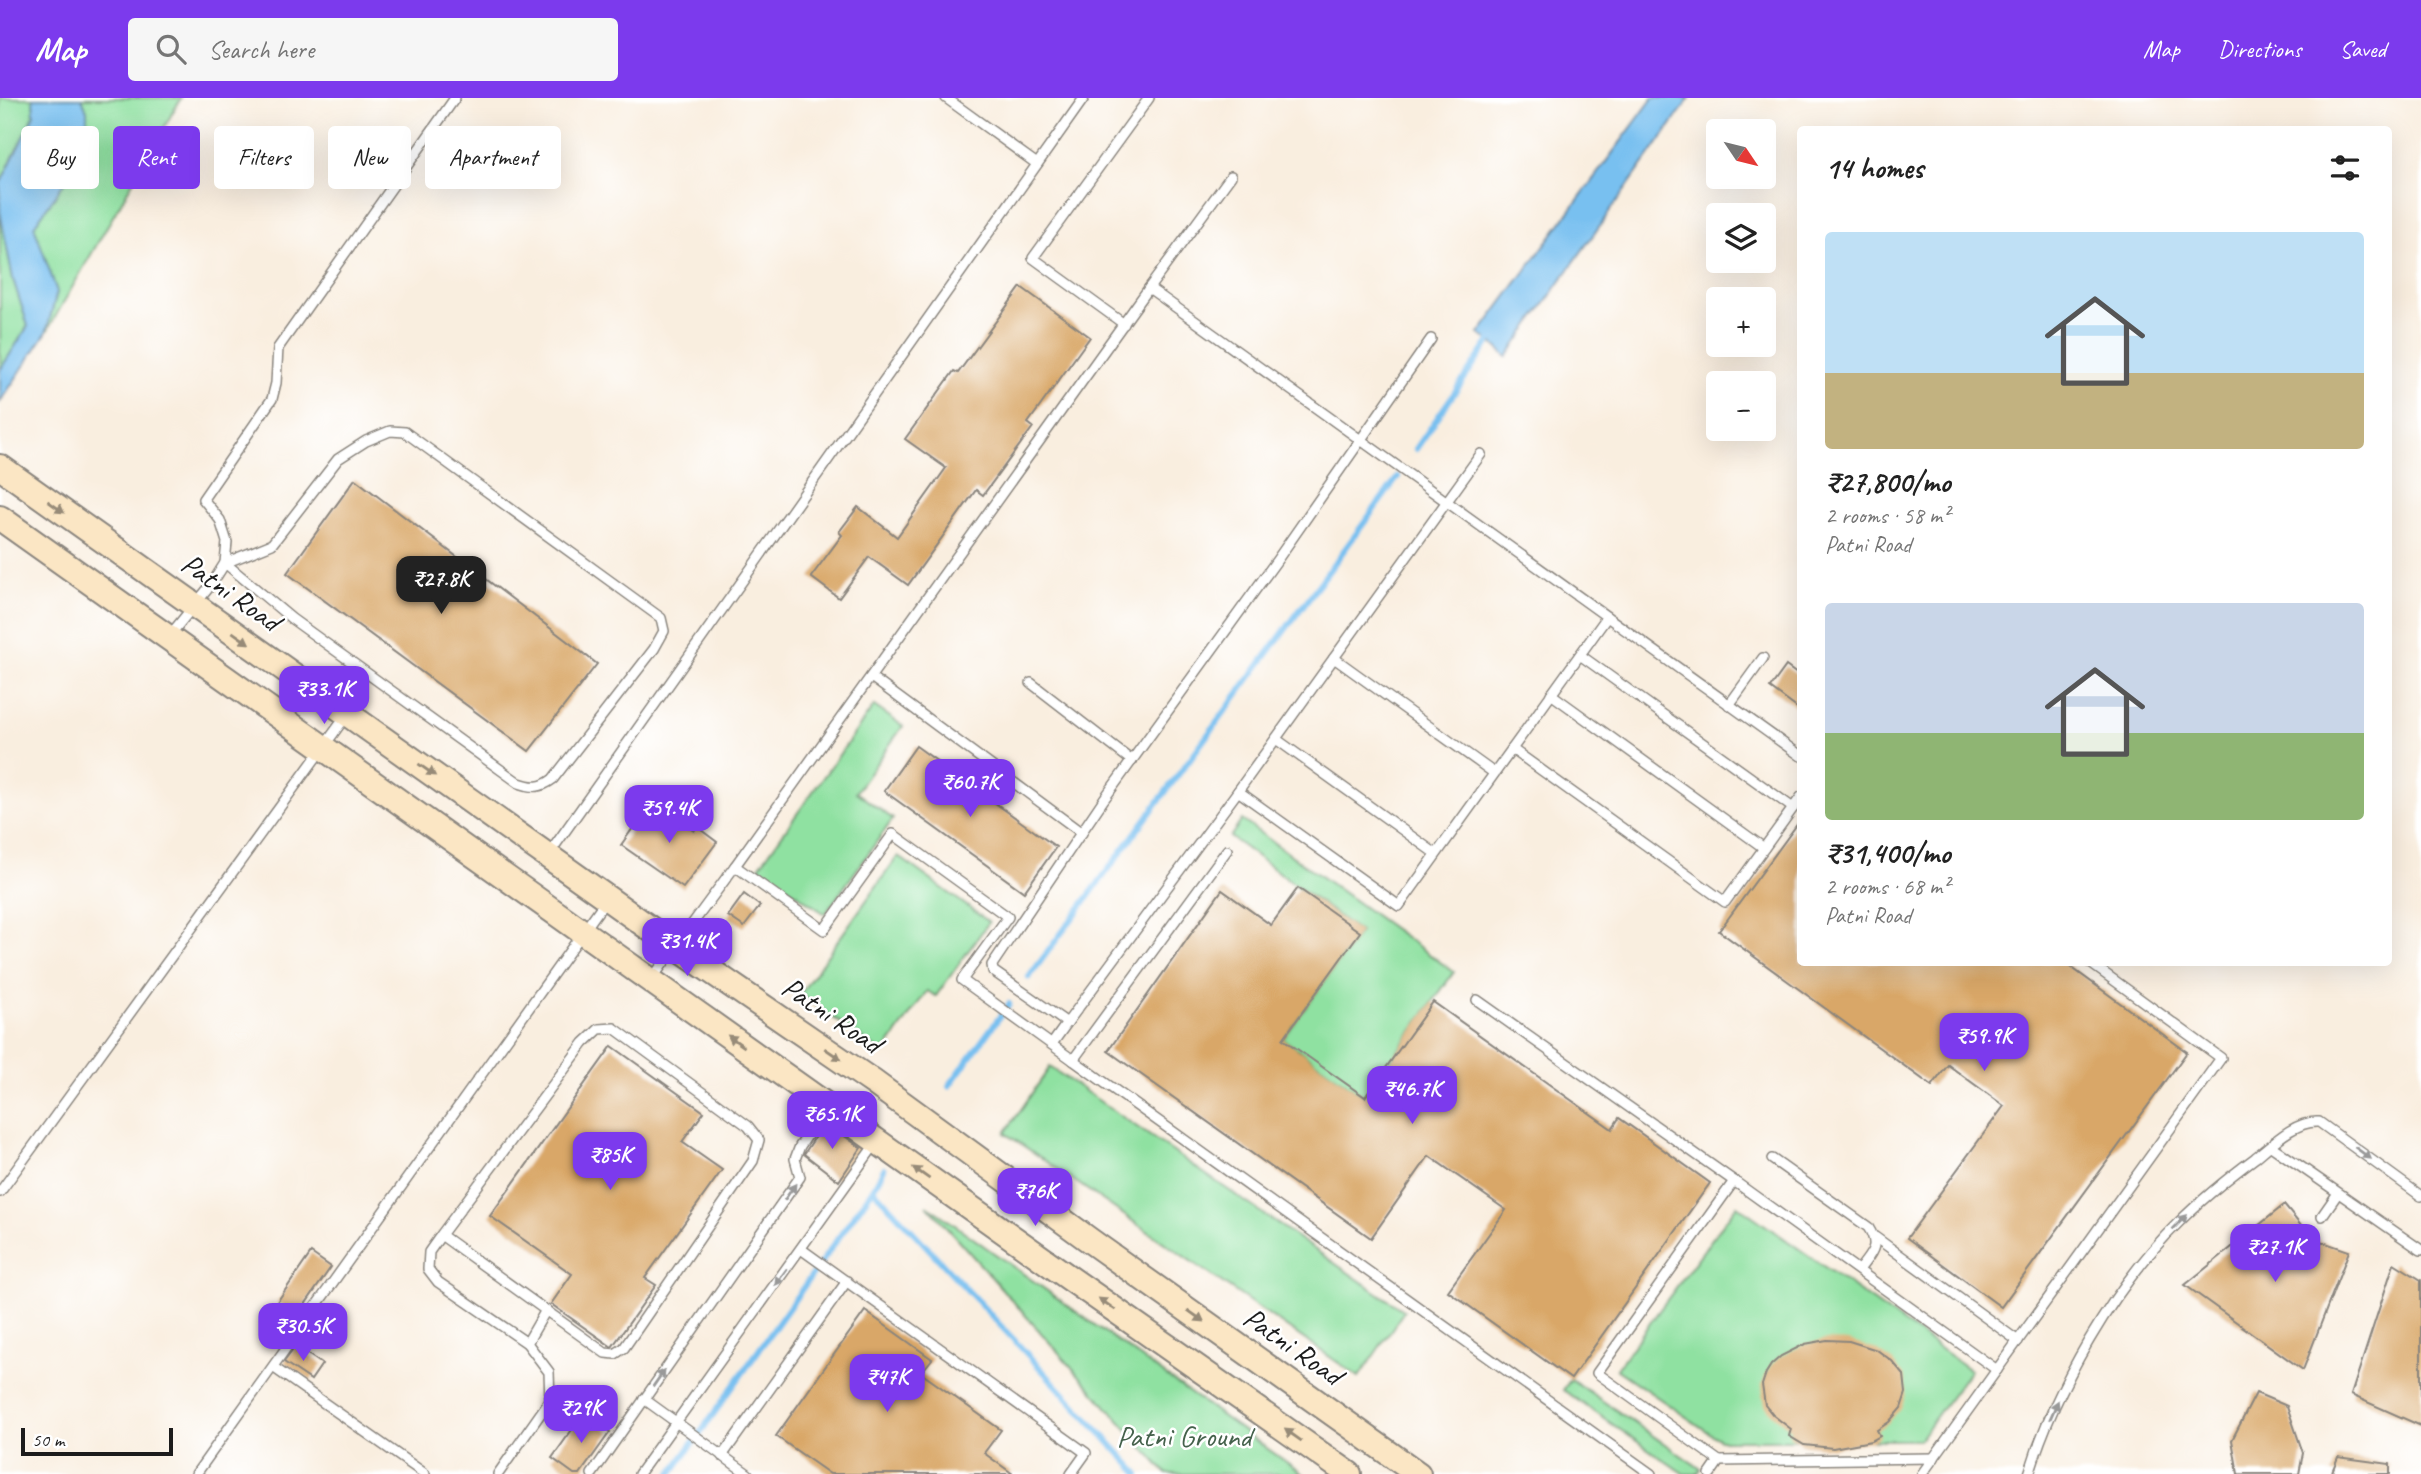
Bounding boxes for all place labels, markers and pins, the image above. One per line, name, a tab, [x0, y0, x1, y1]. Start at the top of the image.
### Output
pin: ₹27.8K	[384, 556, 498, 616]
pin: ₹33.1K	[267, 666, 381, 726]
pin: ₹60.7K	[913, 760, 1027, 819]
pin: ₹59.4K	[612, 786, 726, 845]
pin: ₹31.4K	[630, 918, 744, 978]
pin: ₹59.9K	[1927, 1014, 2041, 1073]
pin: ₹46.7K	[1355, 1066, 1469, 1126]
pin: ₹65.1K	[775, 1091, 889, 1151]
pin: ₹85K	[569, 1132, 651, 1192]
pin: ₹76K	[994, 1168, 1076, 1228]
pin: ₹27.1K	[2218, 1224, 2332, 1284]
pin: ₹30.5K	[246, 1304, 360, 1363]
pin: ₹47K	[846, 1354, 928, 1414]
pin: ₹29K	[540, 1386, 622, 1445]

